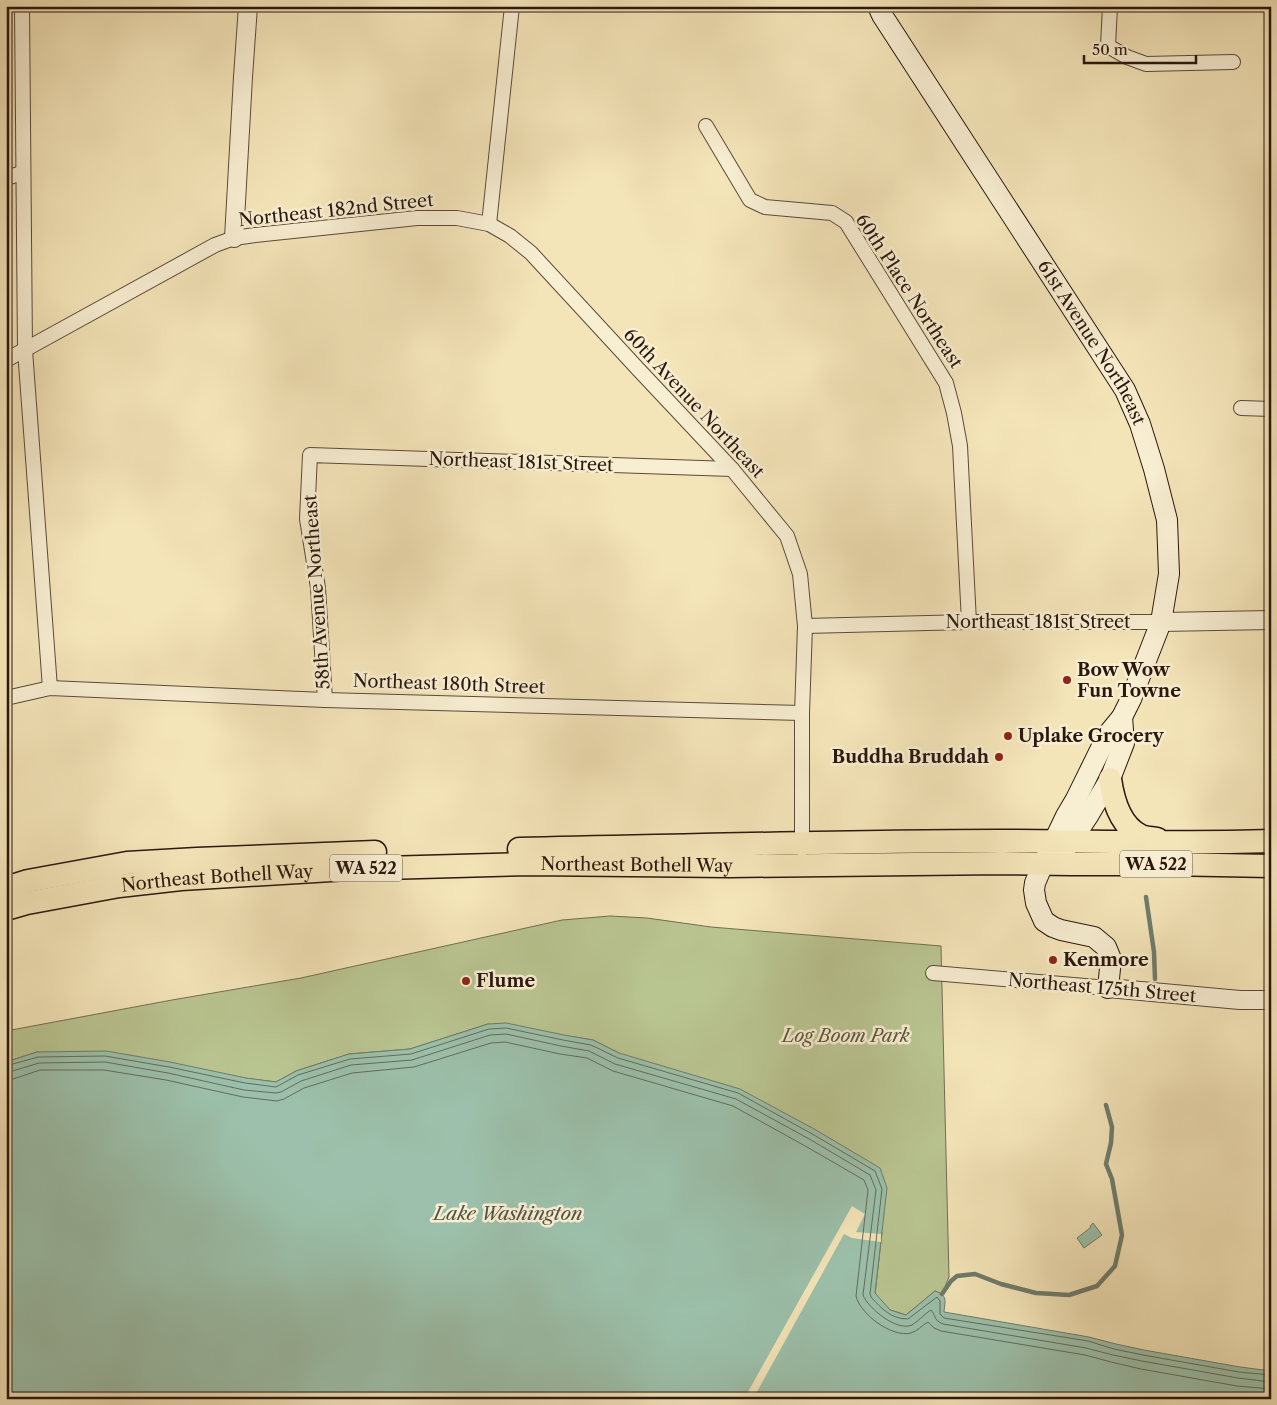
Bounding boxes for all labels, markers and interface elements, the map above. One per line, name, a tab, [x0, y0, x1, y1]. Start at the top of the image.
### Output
scale bar	[1084, 32, 1197, 64]
text: 50 m	[1092, 40, 1128, 59]
street label: Northeast 182nd Street	[238, 189, 435, 231]
street label: 60th Place Northeast	[851, 210, 968, 373]
street label: 61st Avenue Northeast	[1033, 256, 1150, 429]
street label: 60th Avenue Northeast	[619, 324, 770, 483]
street label: Northeast 181st Street	[428, 448, 614, 476]
street label: 58th Avenue Northeast	[299, 493, 335, 690]
street label: Northeast 181st Street	[946, 611, 1131, 633]
place label: Bow Wow Fun Towne	[1077, 659, 1181, 702]
street label: Northeast 180th Street	[353, 670, 546, 698]
marker: Bow Wow Fun Towne	[1061, 674, 1073, 686]
place label: Uplake Grocery	[1018, 725, 1164, 747]
marker: Uplake Grocery	[1002, 730, 1014, 742]
place label: Buddha Bruddah	[832, 746, 990, 768]
marker: Buddha Bruddah	[993, 751, 1005, 763]
road number: WA 522	[1120, 851, 1192, 878]
street label: Northeast Bothell Way	[540, 853, 734, 877]
road number: WA 522	[330, 854, 402, 881]
street label: Northeast Bothell Way	[120, 860, 315, 897]
place label: Kenmore	[1063, 949, 1149, 971]
marker: Kenmore	[1047, 954, 1059, 966]
street label: Northeast 175th Street	[1007, 969, 1198, 1007]
place label: Flume	[476, 970, 535, 992]
marker: Flume	[460, 975, 472, 987]
park label: Log Boom Park	[780, 1025, 910, 1047]
water label: Lake Washington	[432, 1202, 582, 1225]

